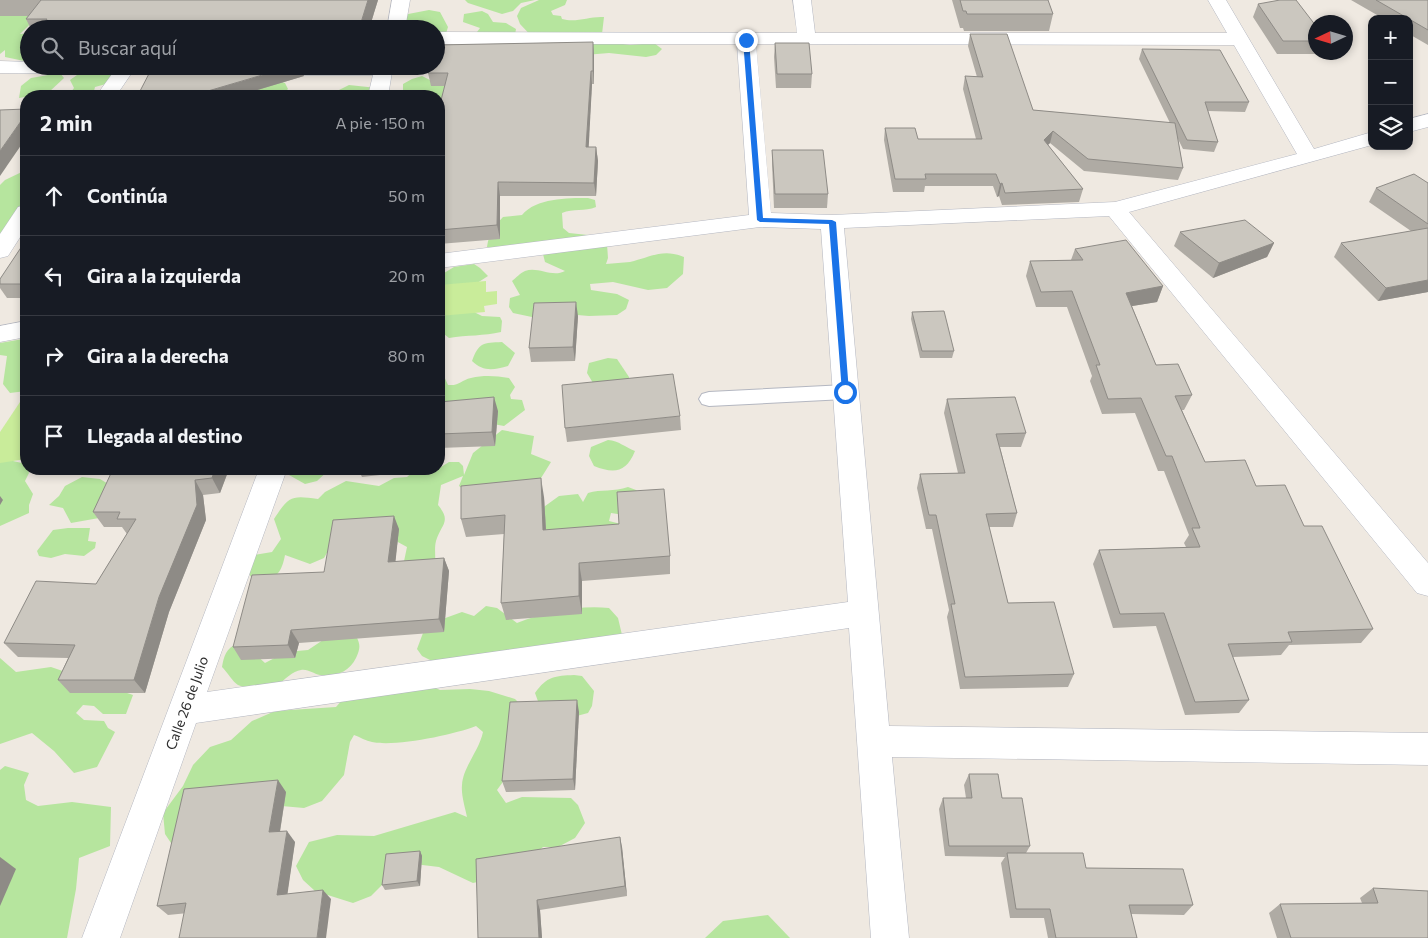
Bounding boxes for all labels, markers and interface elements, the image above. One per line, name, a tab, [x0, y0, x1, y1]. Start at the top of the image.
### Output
north arrow	[1308, 15, 1353, 60]
map controls	[1368, 15, 1413, 150]
button: +	[1368, 15, 1413, 60]
search box	[20, 20, 445, 75]
route end	[735, 29, 758, 52]
icon: search	[38, 34, 66, 62]
text: Buscar aquí	[78, 36, 177, 59]
button: −	[1368, 60, 1413, 105]
button: layers	[1368, 105, 1413, 150]
text: 2 min	[40, 110, 92, 135]
text: A pie · 150 m	[335, 113, 425, 132]
icon: ahead	[40, 182, 68, 210]
text: Continúa	[87, 184, 168, 207]
text: 50 m	[388, 186, 425, 205]
icon: left	[40, 262, 68, 290]
text: Gira a la izquierda	[87, 264, 241, 287]
text: 20 m	[389, 266, 425, 285]
icon: right	[40, 342, 68, 370]
text: Gira a la derecha	[87, 344, 229, 367]
text: 80 m	[388, 346, 425, 365]
route start	[834, 381, 857, 404]
icon: arrive	[40, 422, 68, 450]
text: Llegada al destino	[87, 424, 243, 447]
street label: Calle 26 de Julio	[162, 654, 211, 752]

